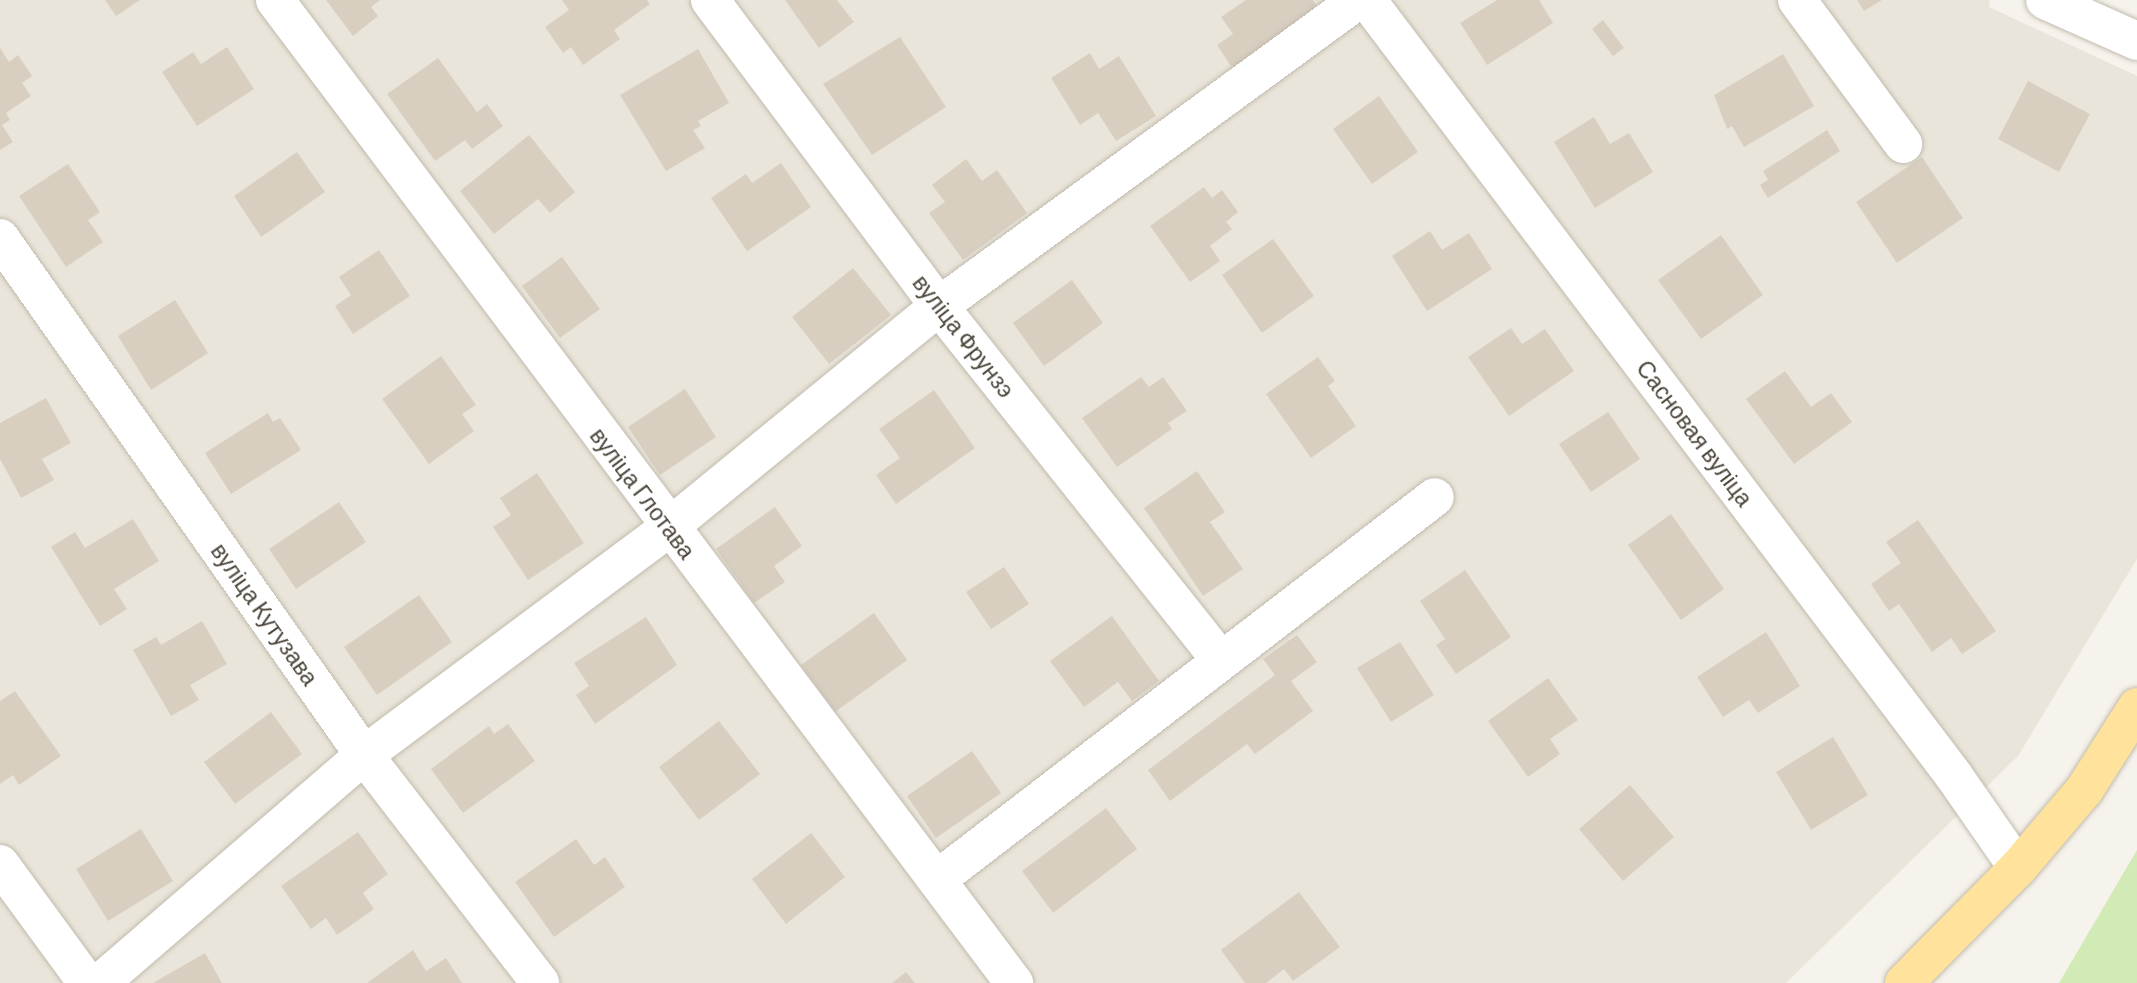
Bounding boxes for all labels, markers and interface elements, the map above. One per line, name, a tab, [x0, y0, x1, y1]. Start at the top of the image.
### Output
street label: вуліца Фрунзэ	[907, 269, 1021, 403]
street label: Сасновая вуліца	[1631, 355, 1759, 511]
street label: вуліца Глотава	[585, 422, 701, 564]
street label: вуліца Кутузава	[206, 538, 324, 690]

